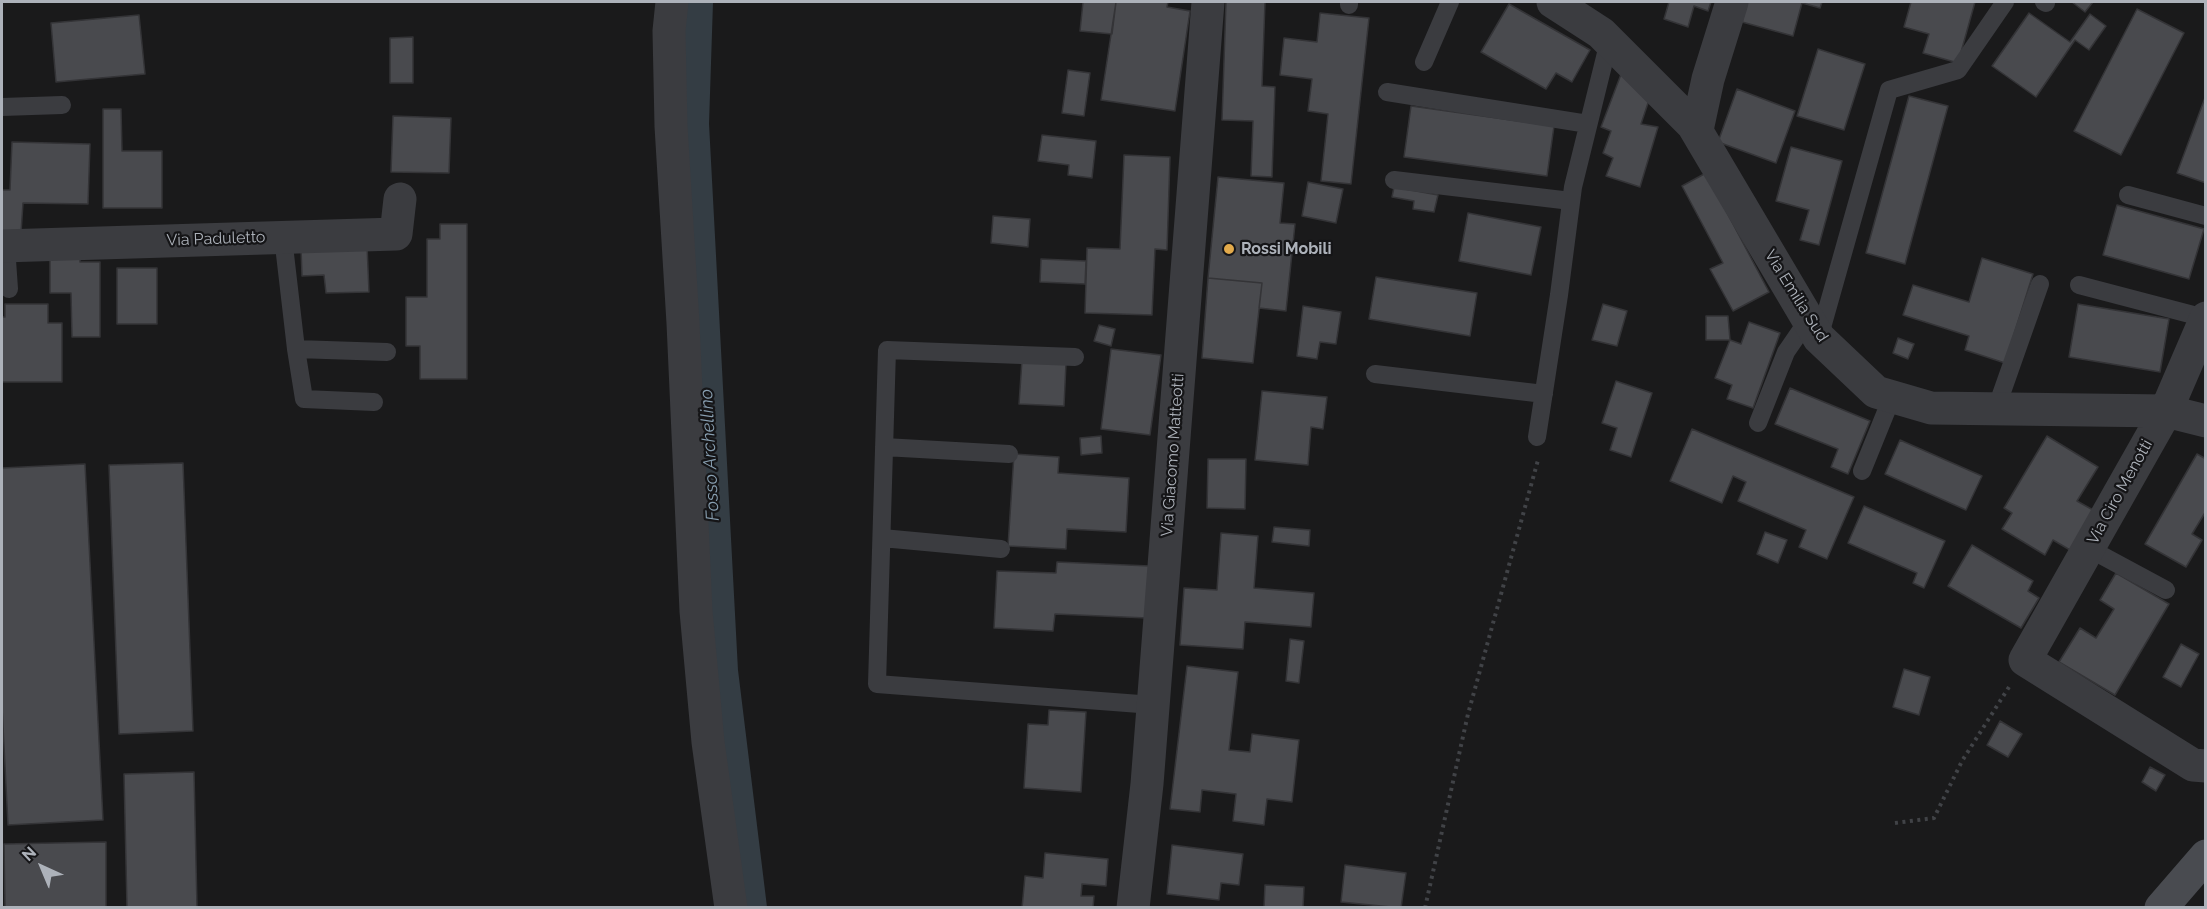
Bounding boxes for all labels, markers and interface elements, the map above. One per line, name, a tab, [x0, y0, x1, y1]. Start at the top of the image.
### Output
street label: Via Paduletto	[166, 228, 266, 250]
place label: Rossi Mobili	[1241, 239, 1332, 259]
marker: Rossi Mobili	[1222, 242, 1236, 256]
street label: Via Emilia Sud	[1760, 246, 1832, 346]
street label: Via Giacomo Matteotti	[1158, 373, 1188, 537]
water label: Fosso Archellino	[696, 388, 724, 522]
street label: Via Ciro Menotti	[2083, 436, 2157, 548]
north arrow	[12, 837, 72, 897]
text: N	[18, 843, 40, 865]

